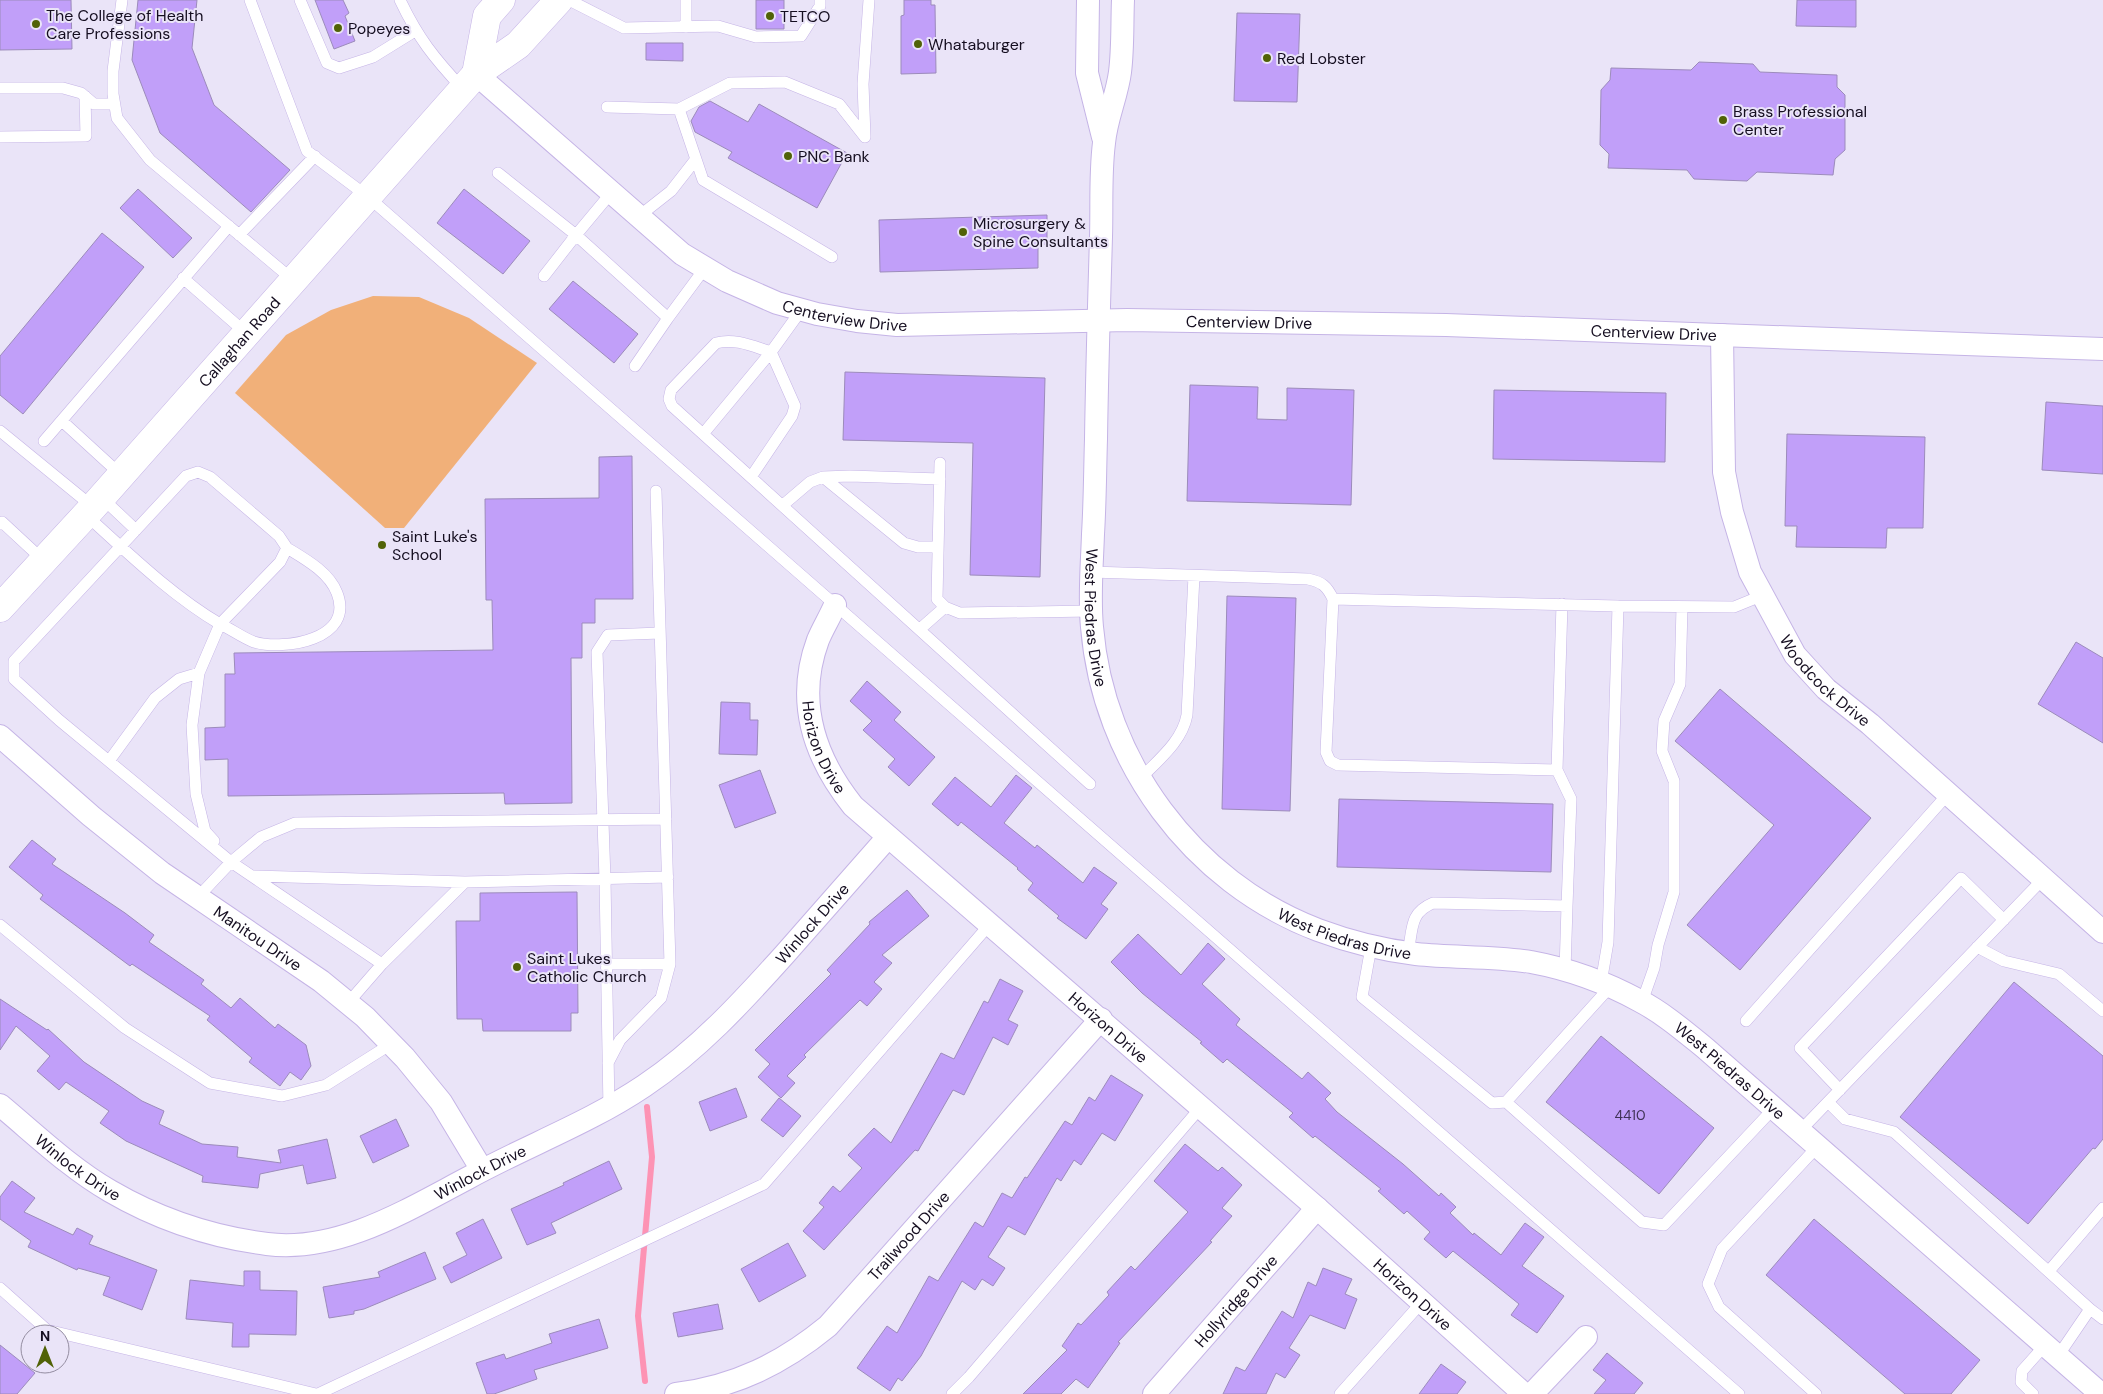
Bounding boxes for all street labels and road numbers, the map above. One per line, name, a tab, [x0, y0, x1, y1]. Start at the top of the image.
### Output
street label: Callaghan Road	[194, 292, 285, 392]
street label: Centerview Drive	[780, 295, 907, 336]
street label: Centerview Drive	[1186, 311, 1312, 334]
street label: Centerview Drive	[1590, 320, 1717, 346]
street label: West Piedras Drive	[1080, 548, 1112, 689]
street label: Woodcock Drive	[1775, 631, 1875, 731]
street label: Horizon Drive	[797, 700, 851, 798]
street label: Winlock Drive	[771, 879, 854, 969]
street label: Manitou Drive	[209, 901, 306, 976]
street label: West Piedras Drive	[1274, 903, 1412, 964]
street label: Horizon Drive	[1064, 988, 1152, 1068]
street label: West Piedras Drive	[1670, 1018, 1789, 1124]
street label: Winlock Drive	[30, 1130, 124, 1206]
street label: Winlock Drive	[431, 1140, 530, 1205]
street label: Trailwood Drive	[863, 1187, 954, 1285]
street label: Hollyridge Drive	[1190, 1250, 1282, 1352]
street label: Horizon Drive	[1369, 1254, 1456, 1335]

